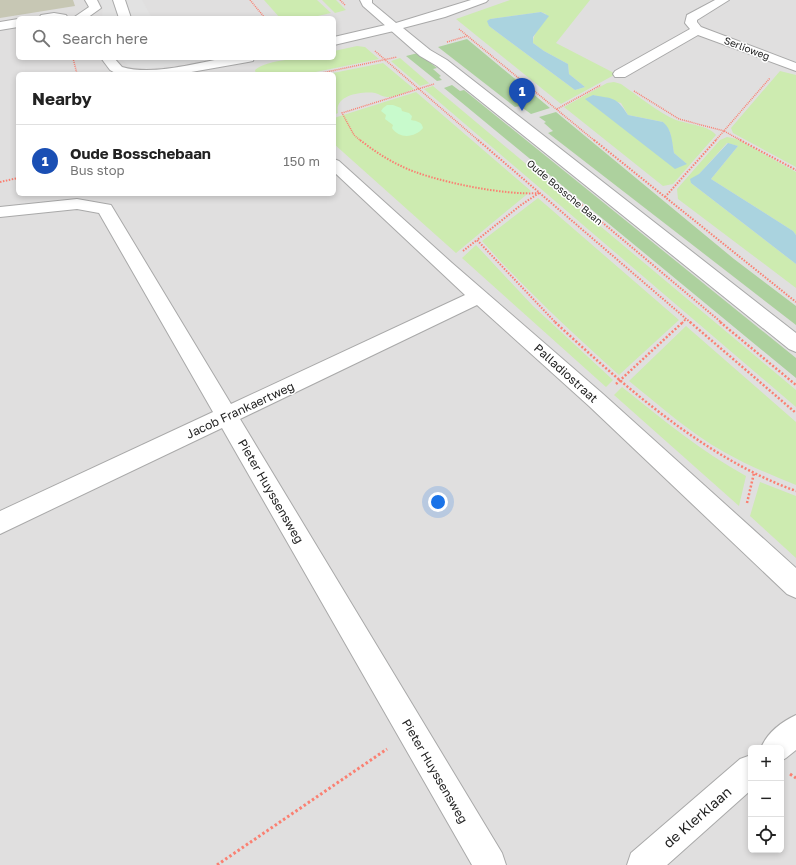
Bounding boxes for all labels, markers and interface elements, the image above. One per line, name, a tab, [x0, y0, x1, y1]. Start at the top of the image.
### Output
search box	[16, 16, 336, 60]
icon: search	[30, 27, 52, 49]
text: Search here	[62, 29, 148, 47]
street label: Serlioweg	[723, 34, 771, 62]
pin: 1	[509, 78, 535, 111]
text: Nearby	[32, 88, 92, 109]
text: Oude Bosschebaan	[70, 144, 211, 162]
text: 1	[42, 153, 48, 169]
text: 150 m	[283, 153, 320, 169]
street label: Oude Bossche Baan	[525, 157, 605, 227]
text: Bus stop	[70, 162, 125, 178]
street label: Palladiostraat	[531, 340, 601, 406]
street label: Jacob Frankaertweg	[184, 378, 296, 442]
street label: Pieter Huyssensweg	[235, 436, 307, 546]
your location	[428, 492, 448, 512]
street label: Pieter Huyssensweg	[399, 716, 471, 826]
map controls	[748, 745, 784, 853]
button: +	[748, 745, 784, 781]
button: −	[748, 781, 784, 817]
street label: de Klerklaan	[660, 783, 734, 851]
button: locate	[748, 817, 784, 853]

